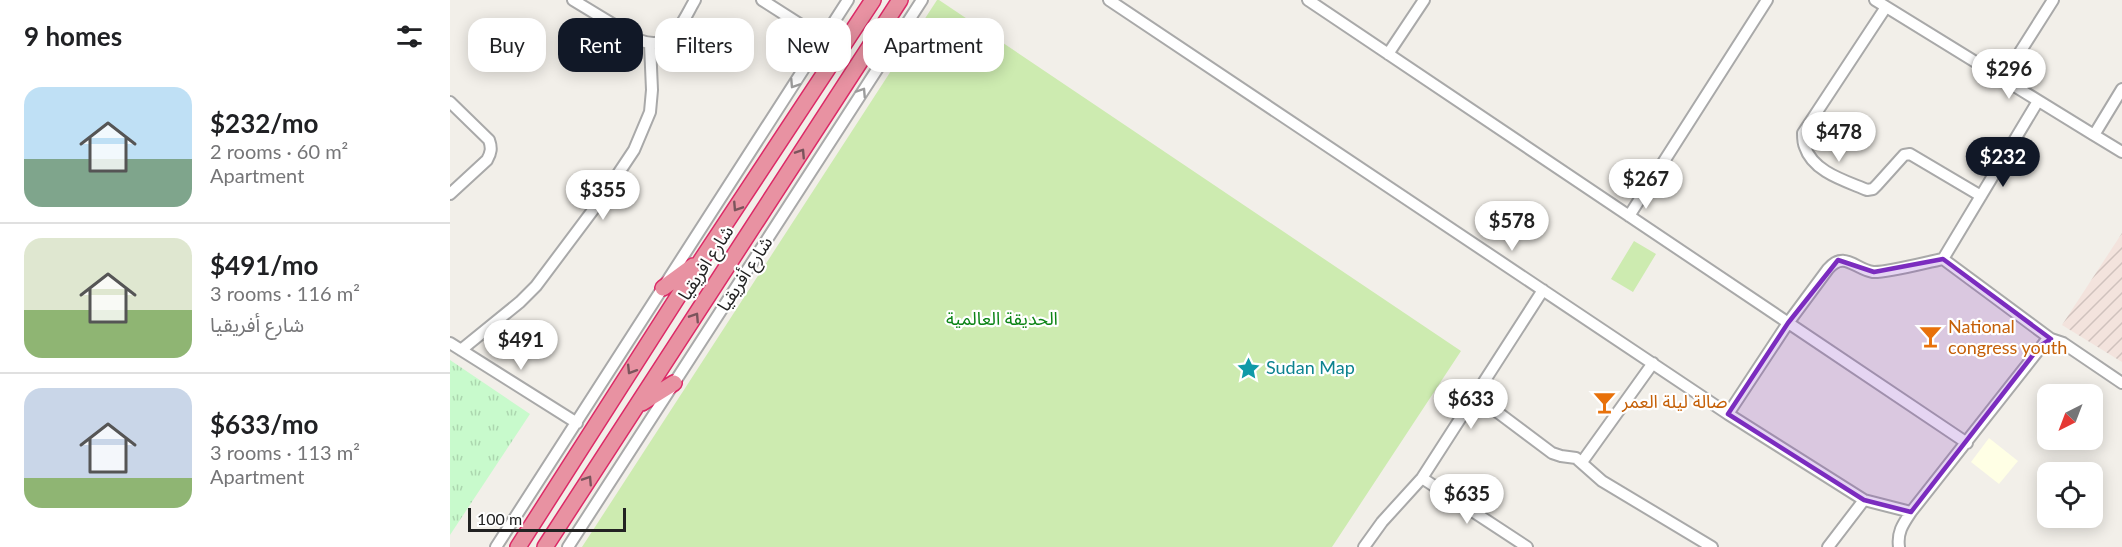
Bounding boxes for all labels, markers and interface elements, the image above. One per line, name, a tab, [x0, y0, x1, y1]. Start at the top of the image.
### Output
chip: Buy	[468, 18, 546, 72]
chip: Rent	[558, 18, 643, 72]
chip: Filters	[655, 18, 754, 72]
chip: New	[766, 18, 851, 72]
chip: Apartment	[863, 18, 1004, 72]
text: 9 homes	[24, 20, 122, 52]
icon: filters	[393, 20, 426, 53]
pin: $296	[1973, 49, 2045, 100]
text: $296	[1986, 56, 2032, 80]
one-way arrow	[790, 78, 801, 89]
one-way arrow	[855, 88, 866, 99]
text: $232/mo	[210, 107, 318, 139]
icon: home	[72, 111, 144, 183]
pin: $478	[1803, 112, 1875, 163]
text: $478	[1816, 119, 1862, 143]
pin: $232	[1967, 137, 2039, 188]
text: 2 rooms · 60 m²	[210, 139, 348, 163]
text: $232	[1980, 144, 2026, 168]
one-way arrow	[793, 149, 804, 160]
pin: $267	[1610, 159, 1682, 210]
text: Apartment	[210, 163, 304, 187]
text: $267	[1623, 166, 1669, 190]
pin: $355	[567, 170, 639, 221]
text: $355	[580, 177, 626, 201]
one-way arrow	[733, 200, 744, 211]
pin: $578	[1476, 201, 1548, 252]
text: $578	[1489, 208, 1535, 232]
street label: شارع افريقيا	[673, 221, 741, 306]
street label: شارع أفريقيا	[712, 232, 780, 317]
text: $491/mo	[210, 249, 318, 281]
icon: home	[72, 262, 144, 334]
text: 3 rooms · 116 m²	[210, 281, 360, 305]
park label: الحديقة العالمية	[946, 307, 1058, 329]
text: شارع أفريقيا	[210, 312, 304, 336]
one-way arrow	[687, 313, 699, 323]
place label: National congress youth	[1948, 315, 2067, 358]
pin: $491	[485, 320, 557, 371]
bar icon: National congress youth	[1917, 324, 1943, 350]
text: $491	[498, 327, 544, 351]
place icon: Sudan Map	[1235, 355, 1261, 381]
place label: Sudan Map	[1266, 356, 1355, 378]
one-way arrow	[626, 364, 638, 374]
pin: $633	[1435, 379, 1507, 430]
north arrow	[2037, 384, 2103, 450]
map controls	[2037, 384, 2103, 528]
text: $633	[1448, 386, 1494, 410]
bar icon: صالة ليلة العمر	[1591, 389, 1617, 415]
place label: صالة ليلة العمر	[1621, 390, 1728, 413]
text: $633/mo	[210, 408, 318, 440]
icon: home	[72, 412, 144, 484]
text: 3 rooms · 113 m²	[210, 440, 360, 464]
button: locate	[2037, 462, 2103, 528]
text: Apartment	[210, 464, 304, 488]
pin: $635	[1431, 474, 1503, 525]
one-way arrow	[581, 476, 592, 487]
text: $635	[1444, 481, 1490, 505]
scale bar	[468, 505, 626, 532]
text: 100 m	[477, 509, 522, 528]

